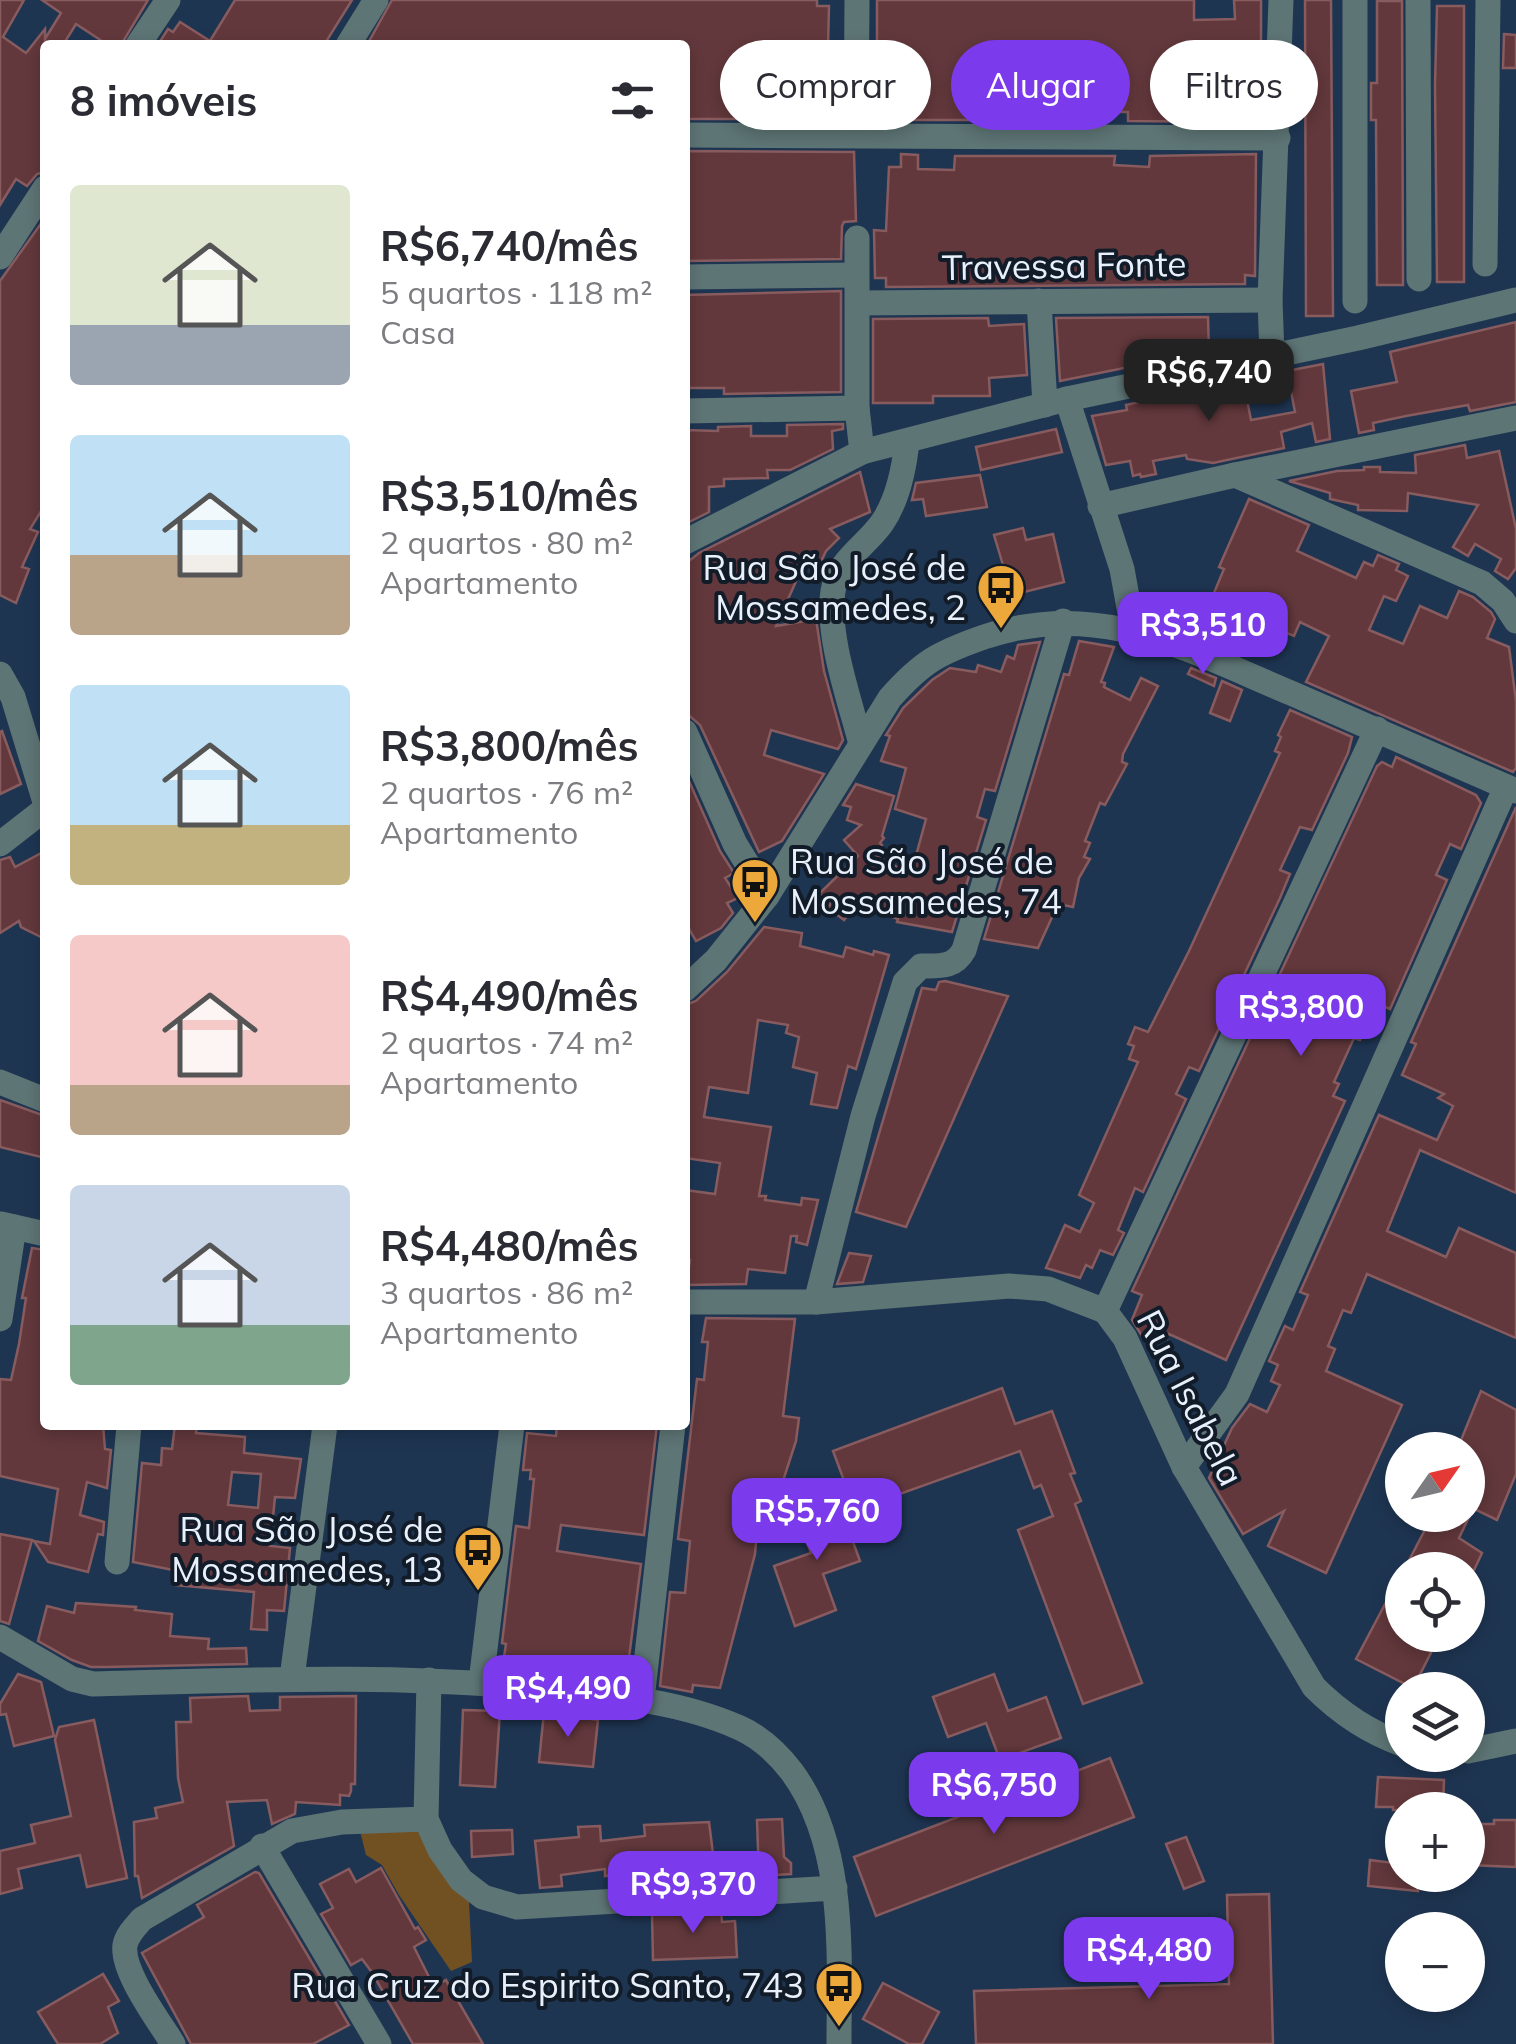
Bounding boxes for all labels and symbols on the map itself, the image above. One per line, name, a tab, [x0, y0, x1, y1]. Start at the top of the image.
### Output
street label: Travessa Fonte	[941, 241, 1187, 289]
pin: R$6,740	[1117, 339, 1301, 424]
place label: Rua São José de Mossamedes, 2	[702, 545, 966, 629]
bus stop icon: Rua São José de Mossamedes, 2	[975, 562, 1027, 630]
pin: R$3,510	[1111, 592, 1295, 677]
place label: Rua São José de Mossamedes, 74	[790, 839, 1062, 923]
bus stop icon: Rua São José de Mossamedes, 74	[729, 856, 781, 924]
pin: R$3,800	[1209, 974, 1393, 1059]
street label: Rua Isabela	[1128, 1302, 1254, 1493]
north arrow	[1385, 1432, 1485, 1532]
pin: R$5,760	[725, 1478, 909, 1563]
place label: Rua São José de Mossamedes, 13	[171, 1507, 443, 1591]
bus stop icon: Rua São José de Mossamedes, 13	[452, 1524, 504, 1592]
pin: R$4,490	[476, 1655, 660, 1740]
pin: R$6,750	[902, 1752, 1086, 1837]
pin: R$9,370	[601, 1851, 785, 1936]
pin: R$4,480	[1057, 1917, 1241, 2002]
bus stop icon: Rua Cruz do Espirito Santo, 743	[813, 1960, 865, 2028]
place label: Rua Cruz do Espirito Santo, 743	[291, 1963, 804, 2007]

